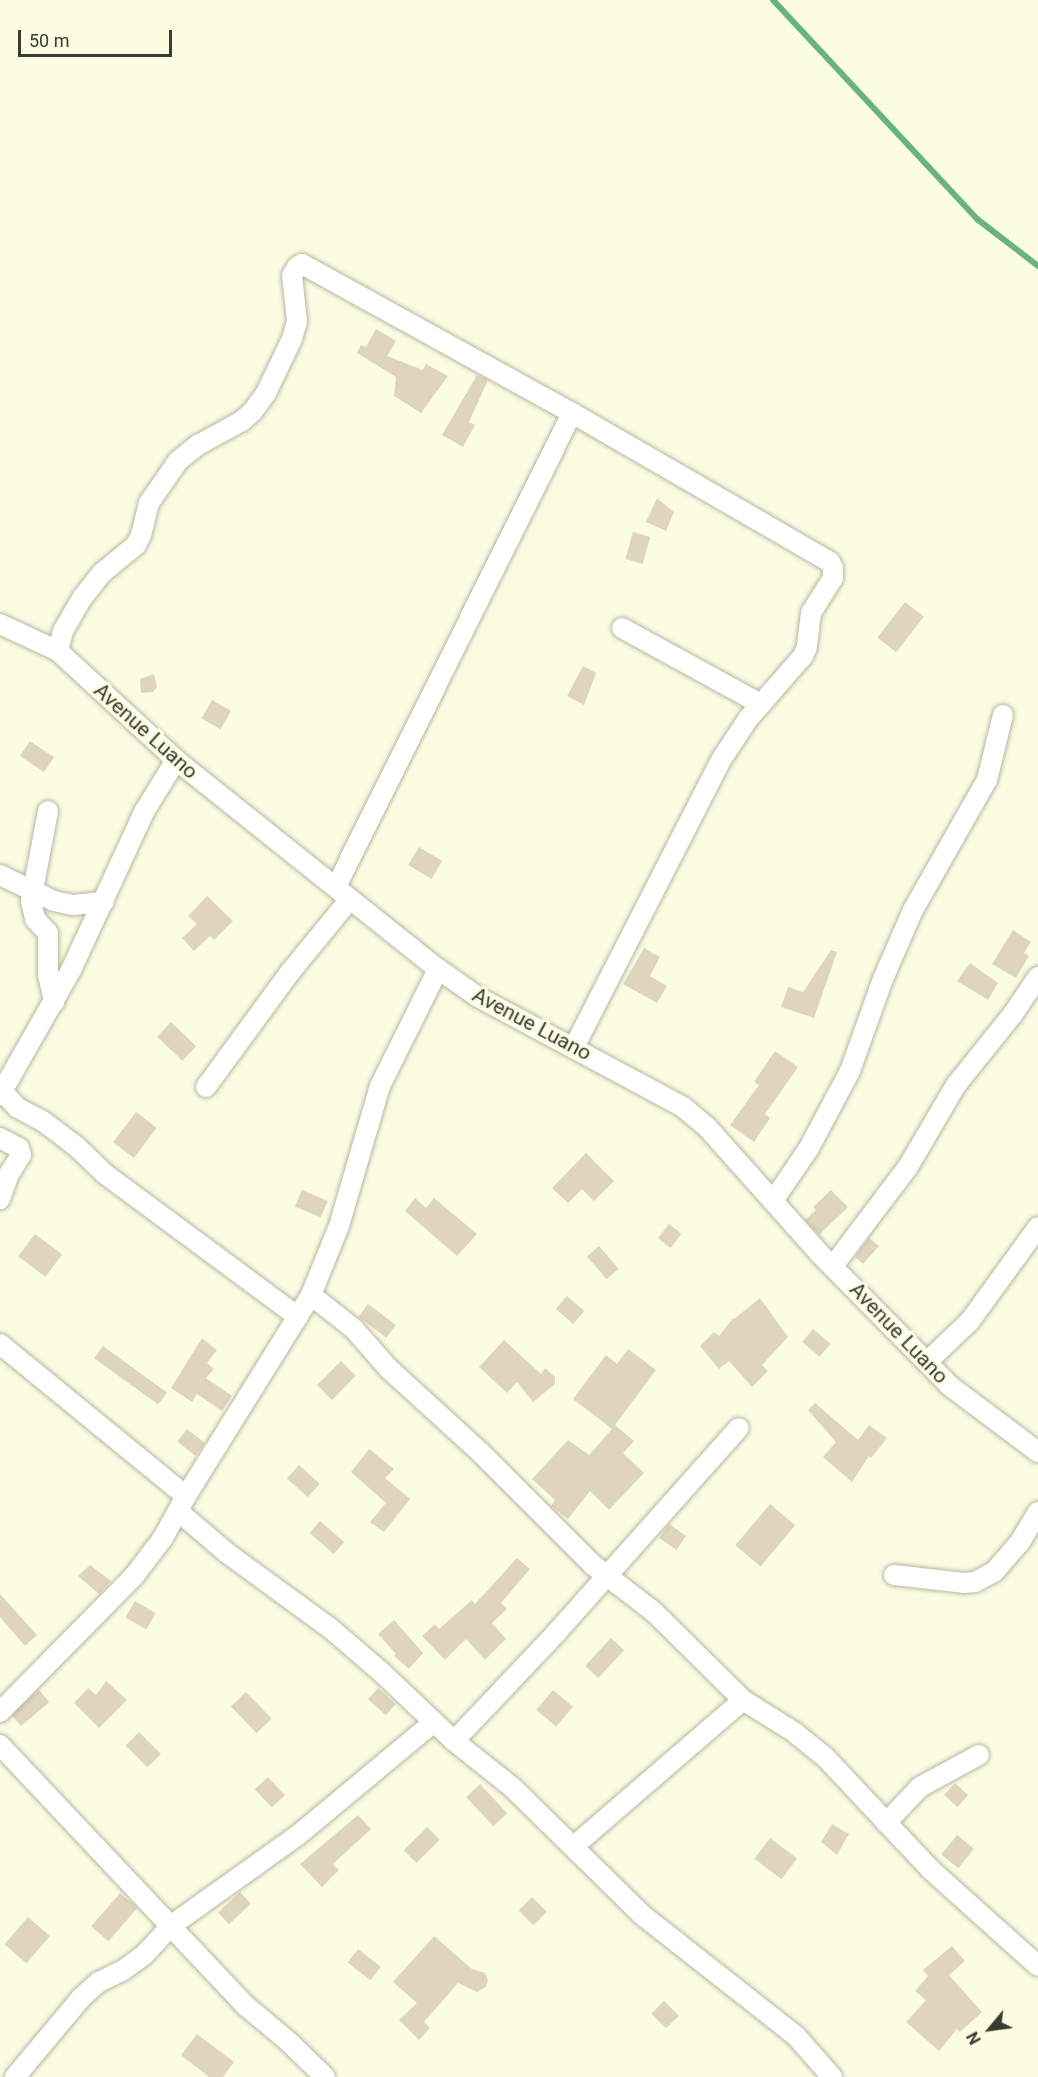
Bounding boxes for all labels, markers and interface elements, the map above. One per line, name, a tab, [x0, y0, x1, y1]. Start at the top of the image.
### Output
scale bar	[21, 18, 176, 56]
text: 50 m	[29, 30, 69, 51]
street label: Avenue Luano	[89, 678, 203, 784]
street label: Avenue Luano	[468, 982, 596, 1066]
street label: Avenue Luano	[844, 1277, 954, 1389]
north arrow	[960, 1999, 1020, 2059]
text: N	[963, 2028, 985, 2048]

